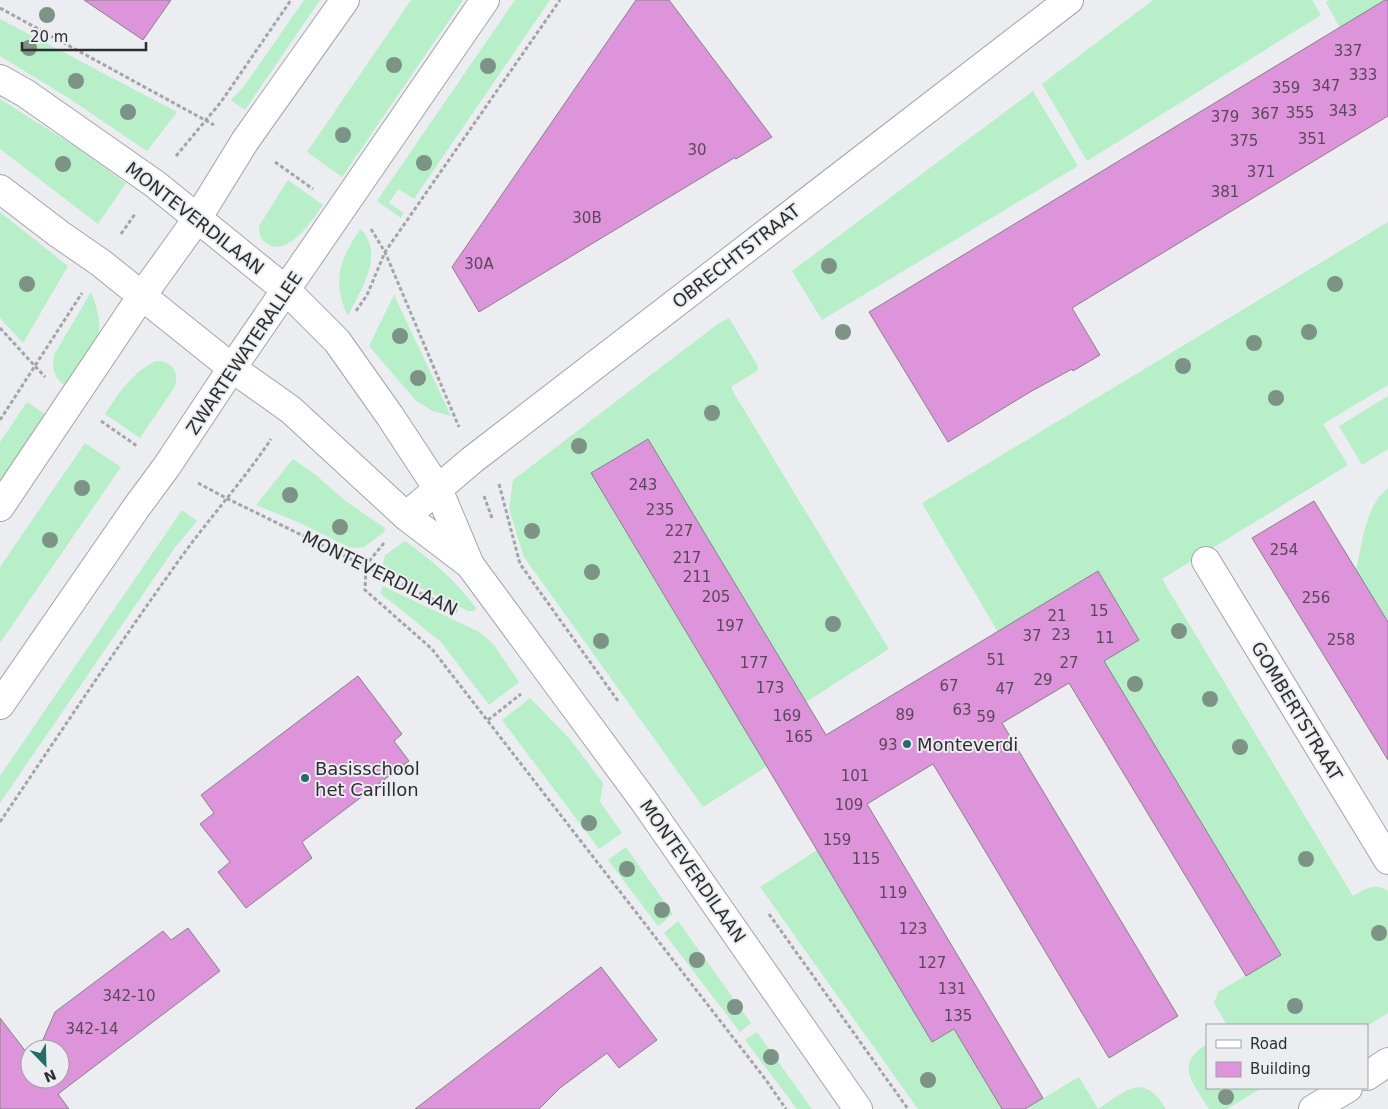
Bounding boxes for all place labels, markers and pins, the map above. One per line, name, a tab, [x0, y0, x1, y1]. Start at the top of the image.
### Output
place label: Monteverdi	[917, 734, 1018, 755]
marker: Monteverdi	[901, 738, 913, 750]
place label: Basisschool het Carillon	[315, 758, 420, 800]
marker: Basisschool het Carillon	[299, 772, 311, 784]

